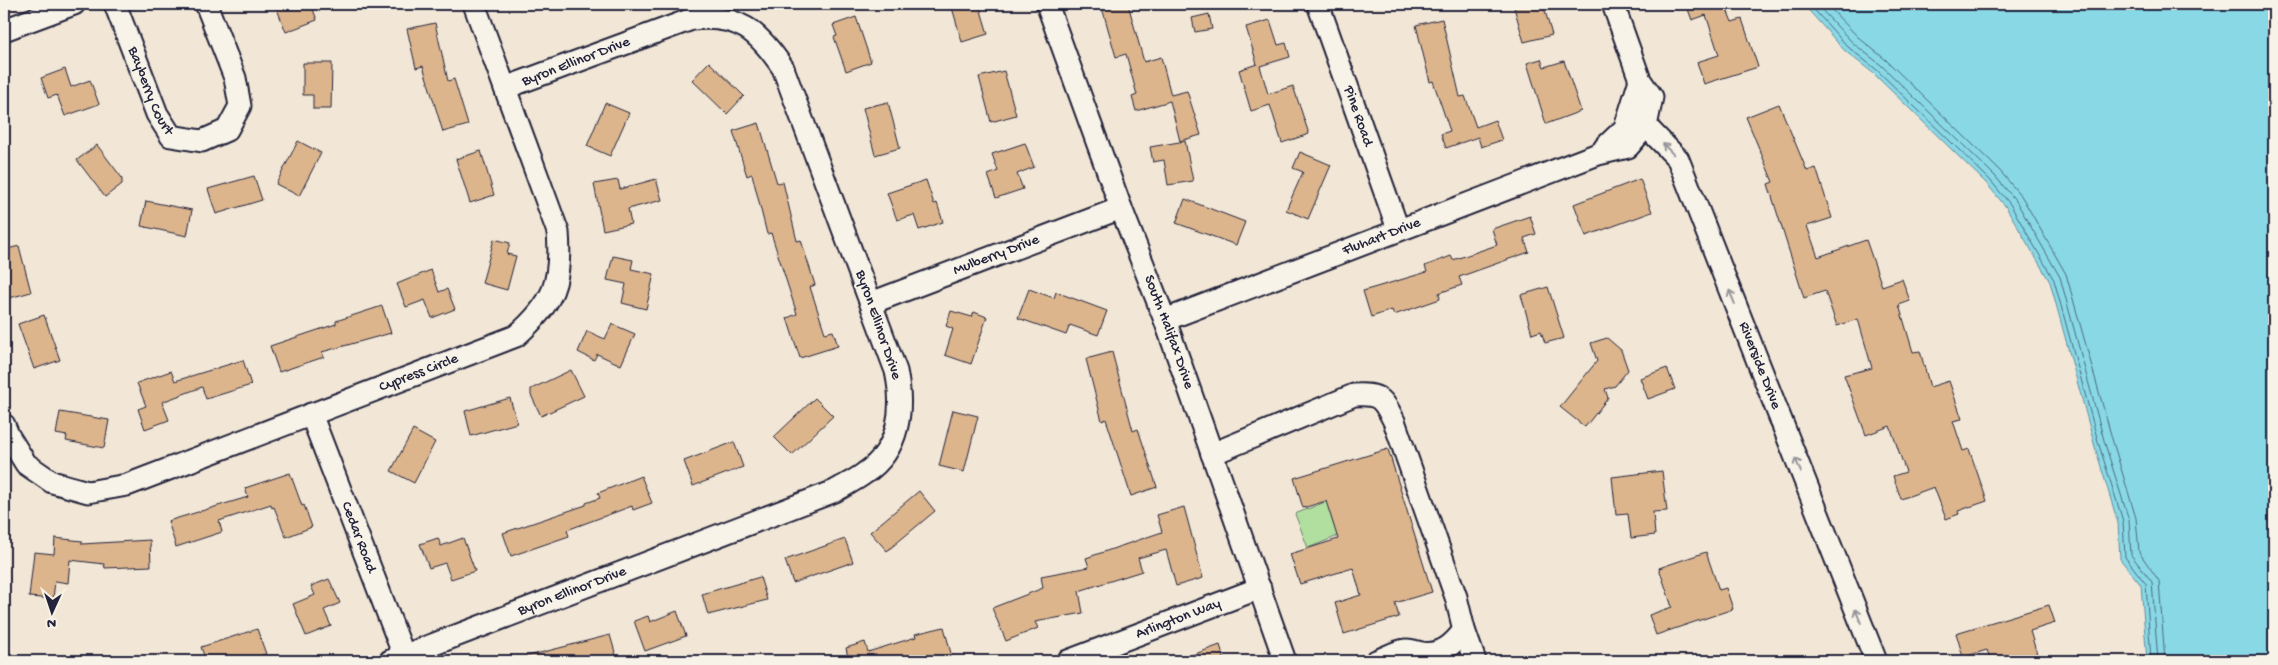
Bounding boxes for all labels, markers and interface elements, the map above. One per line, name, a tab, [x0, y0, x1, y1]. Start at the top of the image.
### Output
street label: Byron Ellinor Drive	[518, 33, 633, 91]
street label: Bayberry Court	[123, 43, 178, 140]
street label: Pine Road	[1339, 83, 1377, 150]
one-way arrow	[1662, 143, 1674, 155]
street label: Fluhart Drive	[1339, 214, 1423, 260]
street label: Mulberry Drive	[951, 231, 1042, 280]
street label: Byron Ellinor Drive	[851, 267, 905, 382]
street label: South Halifax Drive	[1139, 273, 1198, 392]
one-way arrow	[1727, 290, 1736, 305]
street label: Riverside Drive	[1734, 319, 1785, 412]
street label: Cypress Circle	[377, 350, 461, 397]
one-way arrow	[1793, 458, 1803, 473]
street label: Cedar Road	[337, 499, 381, 576]
street label: Byron Ellinor Drive	[514, 562, 629, 621]
north arrow	[28, 588, 78, 638]
street label: Arlington Way	[1133, 595, 1224, 643]
one-way arrow	[1853, 609, 1862, 624]
text: N	[46, 614, 56, 631]

